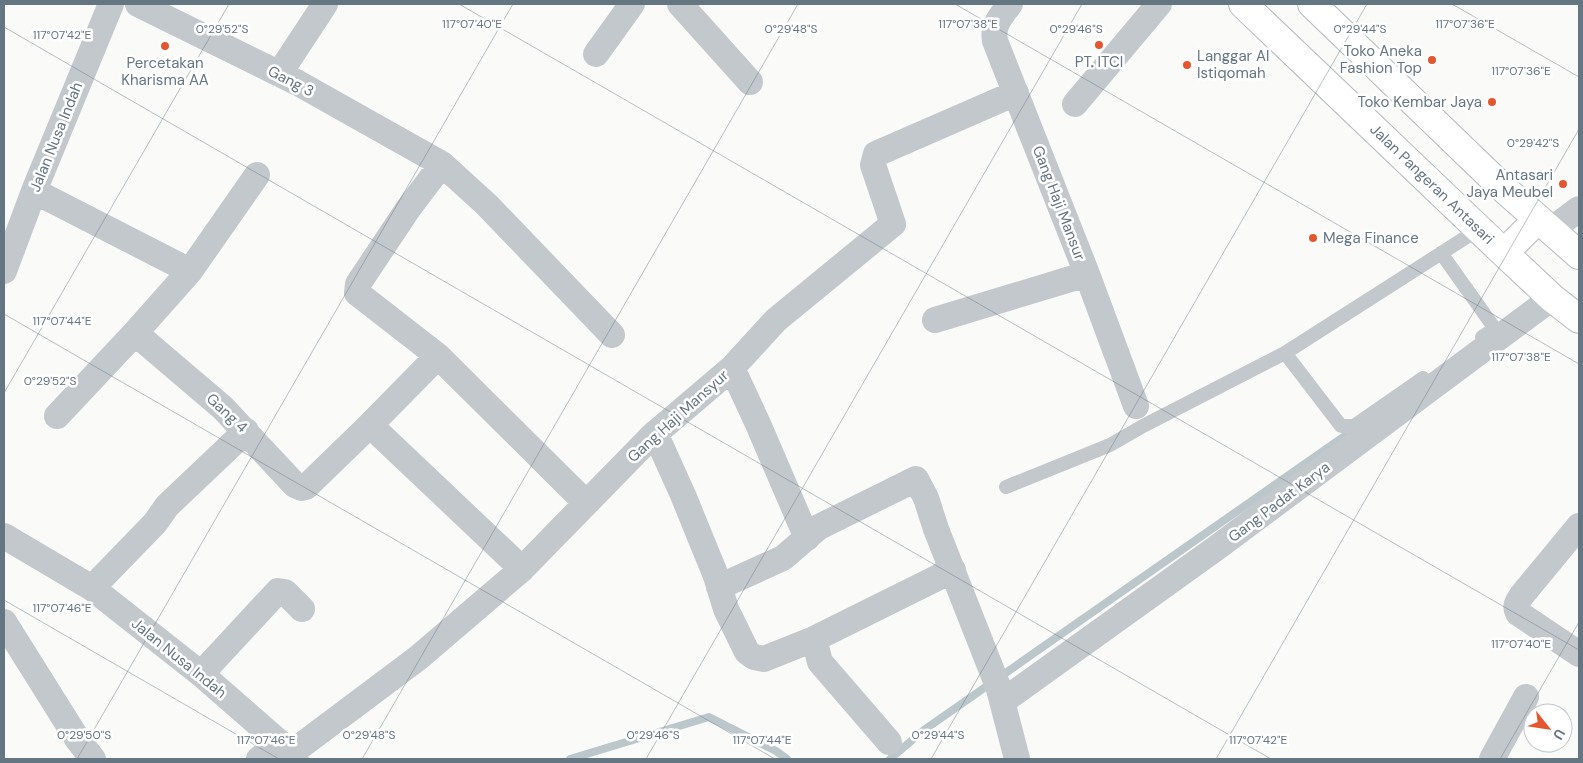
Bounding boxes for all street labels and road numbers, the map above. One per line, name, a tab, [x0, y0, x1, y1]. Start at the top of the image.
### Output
street label: Gang 3	[264, 61, 318, 101]
street label: Jalan Nusa Indah	[25, 79, 87, 195]
street label: Jalan Pangeran Antasari	[1366, 119, 1498, 249]
street label: Gang Haji Mansur	[1028, 143, 1090, 264]
street label: Gang Haji Mansyur	[623, 365, 733, 467]
street label: Gang 4	[202, 389, 252, 437]
street label: Gang Padat Karya	[1224, 457, 1334, 547]
street label: Jalan Nusa Indah	[127, 613, 231, 703]

